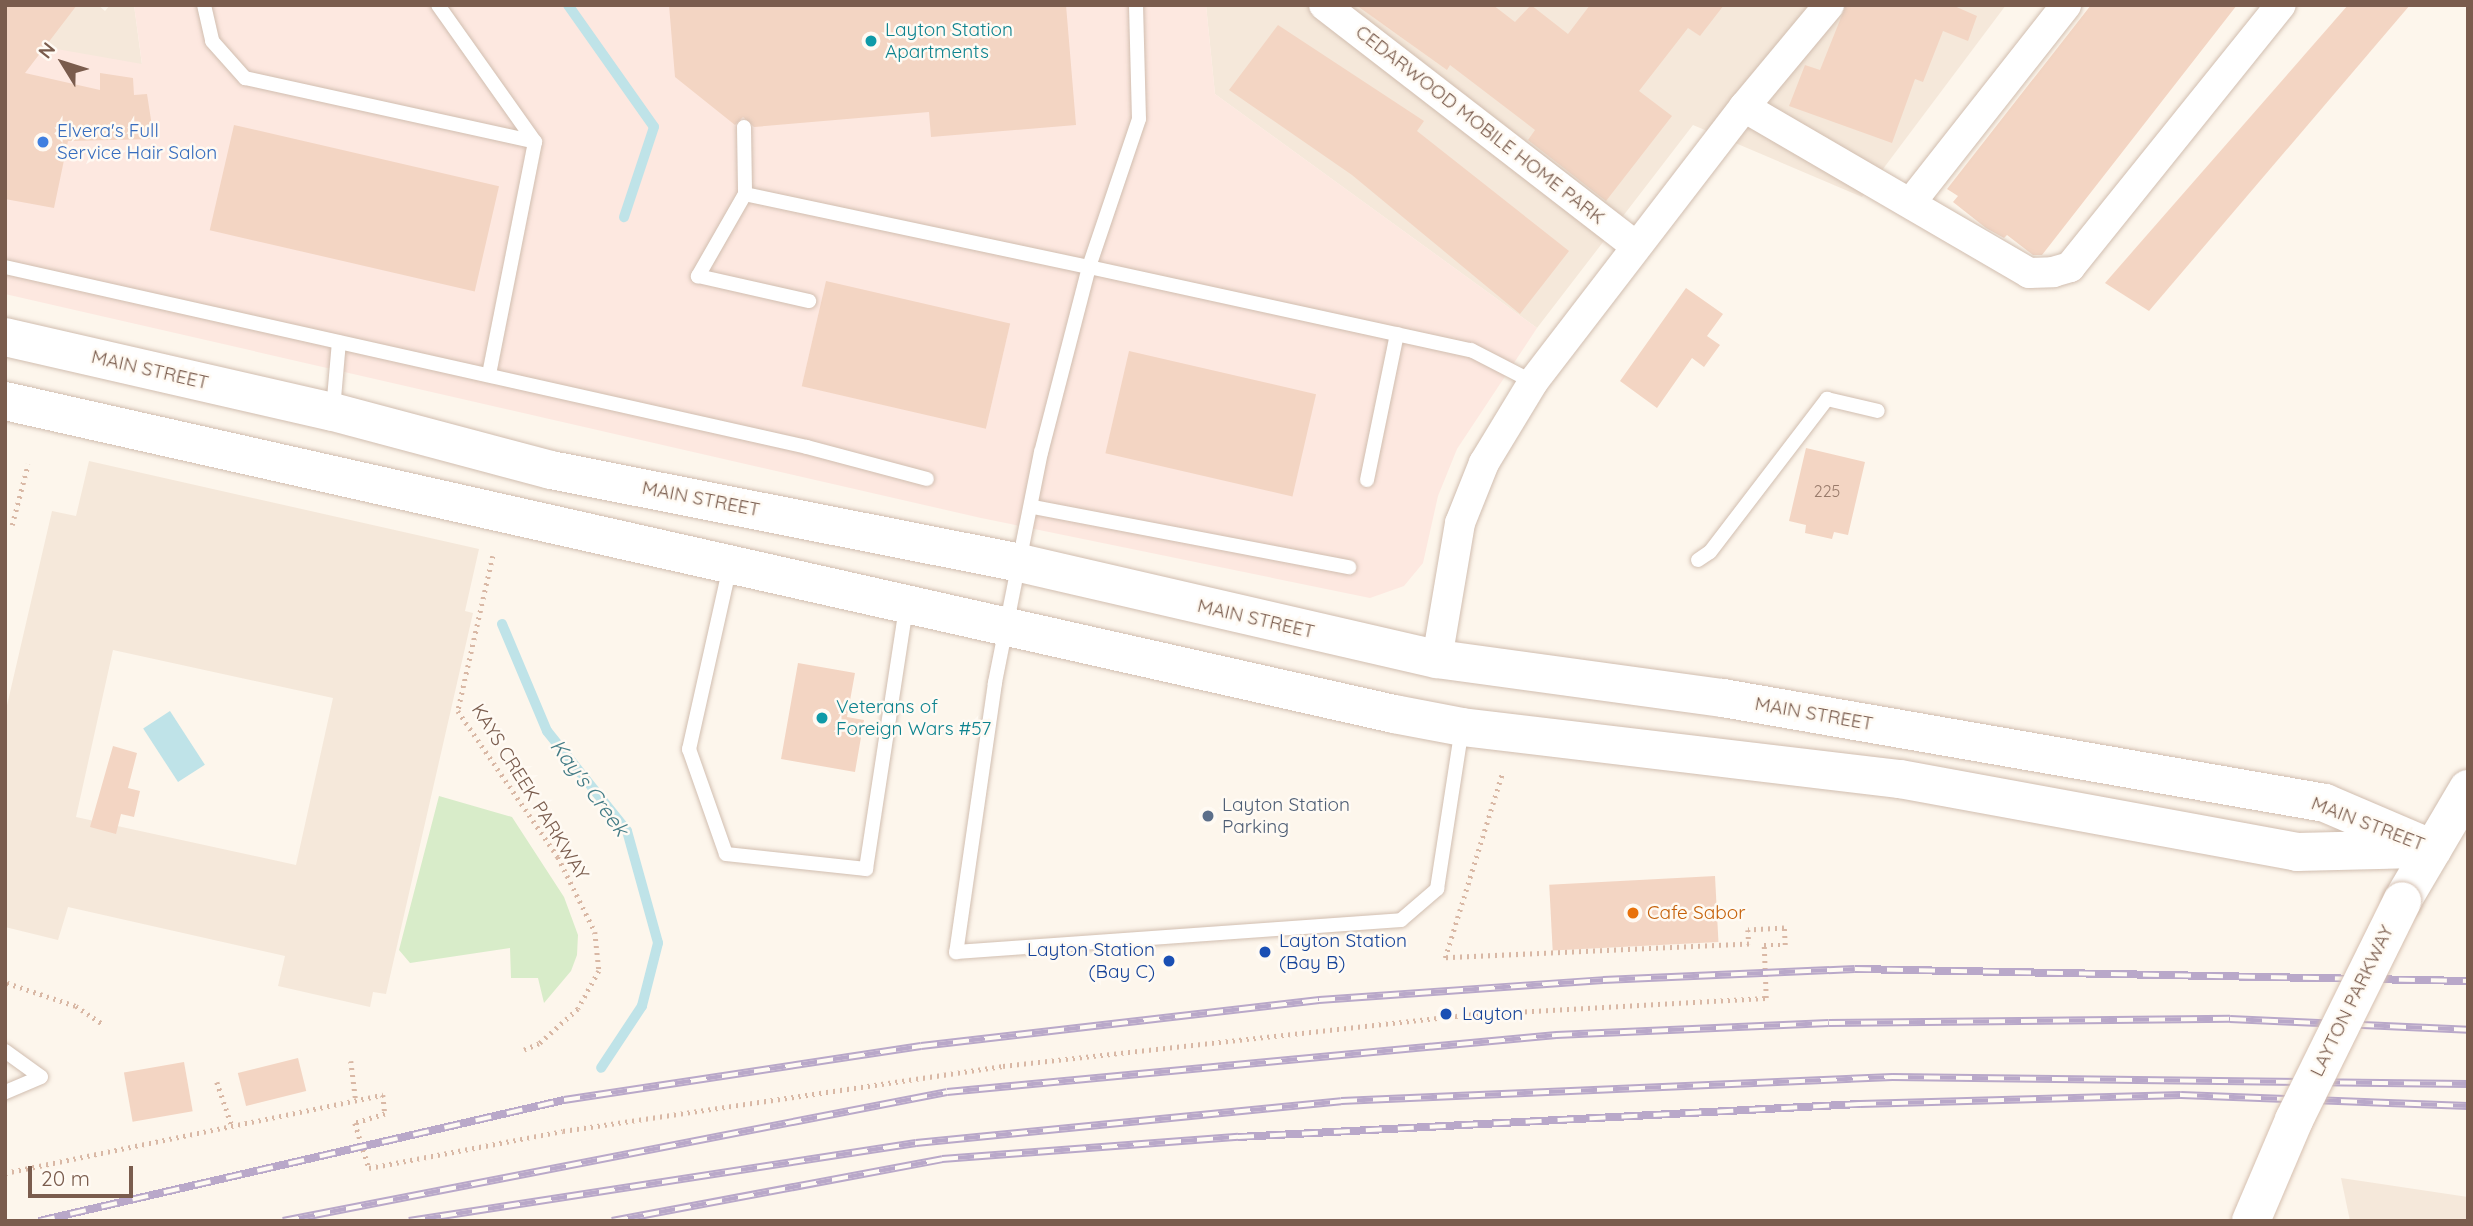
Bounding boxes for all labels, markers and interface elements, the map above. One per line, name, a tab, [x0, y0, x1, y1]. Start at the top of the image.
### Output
place label: Layton Station Apartments	[885, 19, 1013, 63]
street label: CEDARWOOD MOBILE HOME PARK	[1351, 21, 1609, 229]
north arrow	[28, 28, 98, 98]
marker: Layton Station Apartments	[863, 33, 879, 49]
text: N	[33, 37, 60, 63]
place label: Elvera's Full Service Hair Salon	[57, 120, 217, 164]
marker: Elvera's Full Service Hair Salon	[35, 134, 51, 150]
street label: MAIN STREET	[89, 345, 211, 395]
street label: MAIN STREET	[640, 476, 762, 522]
house number: 225	[1814, 481, 1840, 501]
street label: MAIN STREET	[1195, 594, 1317, 644]
street label: MAIN STREET	[1753, 692, 1875, 736]
place label: Veterans of Foreign Wars #57	[836, 696, 991, 740]
street label: KAYS CREEK PARKWAY	[466, 700, 594, 884]
marker: Veterans of Foreign Wars #57	[814, 710, 830, 726]
water label: Kay's Creek	[545, 734, 635, 840]
street label: MAIN STREET	[2308, 792, 2428, 856]
place label: Layton Station Parking	[1222, 794, 1350, 838]
marker: Layton Station Parking	[1200, 808, 1216, 824]
place label: Cafe Sabor	[1647, 902, 1745, 924]
marker: Cafe Sabor	[1625, 905, 1641, 921]
street label: LAYTON PARKWAY	[2305, 922, 2399, 1080]
place label: Layton Station (Bay B)	[1279, 930, 1407, 974]
place label: Layton Station (Bay C)	[1027, 939, 1155, 983]
marker: Layton Station (Bay B)	[1257, 944, 1273, 960]
marker: Layton Station (Bay C)	[1161, 953, 1177, 969]
place label: Layton	[1462, 1003, 1523, 1025]
marker: Layton	[1436, 1004, 1456, 1024]
scale bar	[32, 1152, 136, 1196]
text: 20 m	[41, 1165, 90, 1191]

